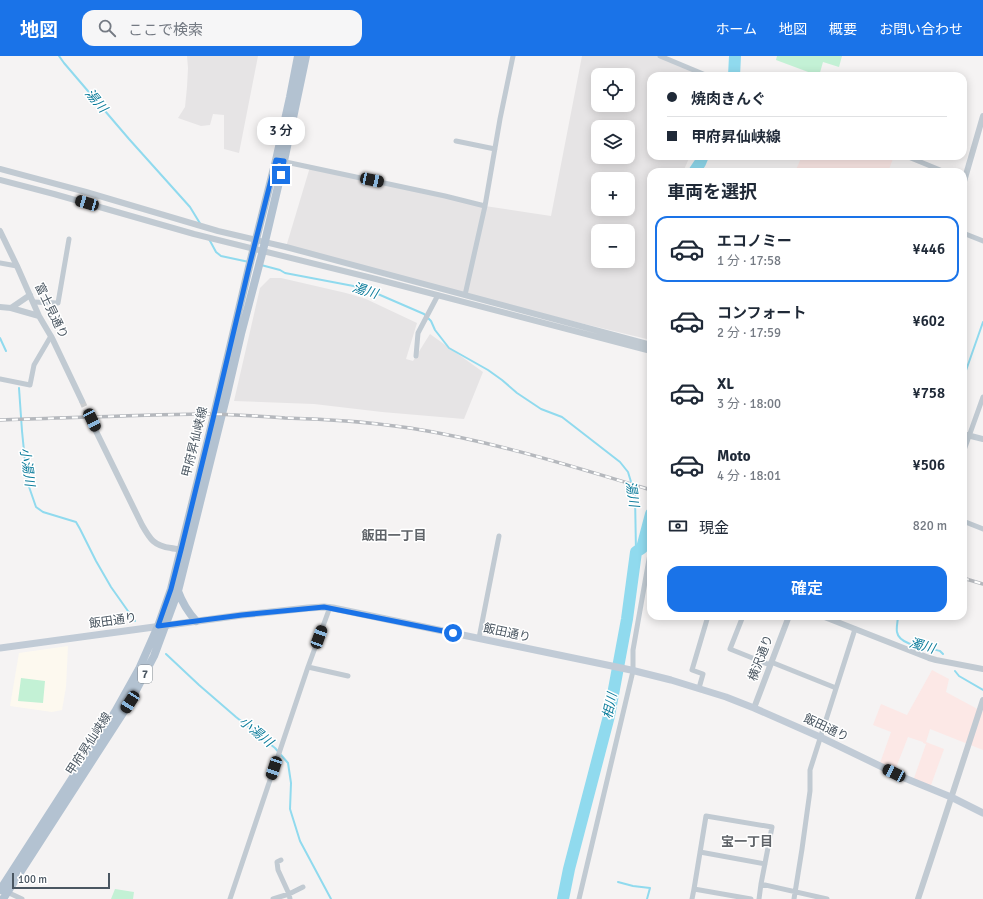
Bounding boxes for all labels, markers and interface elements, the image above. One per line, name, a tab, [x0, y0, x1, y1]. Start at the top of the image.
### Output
search box	[82, 10, 362, 46]
icon: search	[96, 17, 118, 39]
text: 地図	[20, 18, 58, 42]
text: ここで検索	[128, 21, 203, 39]
text: ホーム	[715, 21, 757, 38]
text: 地図	[779, 21, 807, 38]
text: 概要	[829, 21, 857, 38]
text: お問い合わせ	[879, 21, 963, 38]
map controls	[591, 68, 635, 268]
button: locate	[591, 68, 635, 112]
water label: 湯川	[82, 86, 112, 118]
text: 焼肉きんぐ	[691, 90, 766, 108]
callout: 3 分	[257, 117, 305, 145]
button: layers	[591, 120, 635, 164]
text: 3 分	[270, 123, 292, 139]
text: 甲府昇仙峡線	[691, 128, 781, 146]
route end	[272, 166, 290, 184]
car	[359, 172, 385, 188]
button: +	[591, 172, 635, 216]
text: 車両を選択	[667, 181, 757, 203]
car	[74, 194, 100, 212]
button: −	[591, 224, 635, 268]
icon: car	[669, 231, 705, 267]
text: エコノミー	[717, 232, 792, 250]
text: ¥446	[913, 240, 945, 258]
text: 1 分 · 17:58	[717, 253, 781, 269]
water label: 湯川	[350, 280, 382, 303]
street label: 富士見通り	[31, 281, 71, 341]
icon: car	[669, 303, 705, 339]
text: コンフォート	[717, 304, 807, 322]
text: ¥602	[913, 312, 945, 330]
text: 2 分 · 17:59	[717, 325, 781, 341]
icon: car	[669, 375, 705, 411]
text: XL	[717, 375, 734, 393]
text: ¥758	[913, 384, 945, 402]
text: 3 分 · 18:00	[717, 396, 781, 412]
street label: 甲府昇仙峡線	[179, 405, 211, 479]
car	[81, 407, 103, 433]
water label: 小湯川	[16, 447, 38, 489]
icon: car	[669, 447, 705, 483]
text: Moto	[717, 447, 751, 465]
text: ¥506	[913, 456, 945, 474]
text: 4 分 · 18:01	[717, 468, 781, 484]
water label: 湯川	[622, 480, 642, 510]
icon: cash	[667, 515, 689, 537]
text: 820 m	[913, 518, 947, 534]
text: 現金	[699, 519, 729, 537]
district label: 飯田一丁目	[361, 528, 427, 544]
button: 確定	[667, 566, 947, 612]
street label: 飯田通り	[88, 610, 138, 632]
street label: 飯田通り	[482, 621, 532, 645]
car	[309, 624, 329, 650]
route start	[444, 624, 462, 642]
street label: 横沢通り	[745, 633, 777, 683]
water label: 濁川	[907, 635, 939, 658]
road number: 7	[138, 665, 152, 683]
car	[118, 689, 142, 715]
water label: 相川	[599, 690, 621, 720]
street label: 甲府昇仙峡線	[63, 710, 115, 778]
street label: 飯田通り	[801, 711, 851, 745]
water label: 小湯川	[236, 714, 278, 752]
car	[265, 755, 283, 781]
car	[881, 762, 907, 784]
district label: 宝一丁目	[721, 834, 773, 850]
scale bar	[12, 871, 110, 890]
text: 100 m	[18, 873, 47, 886]

